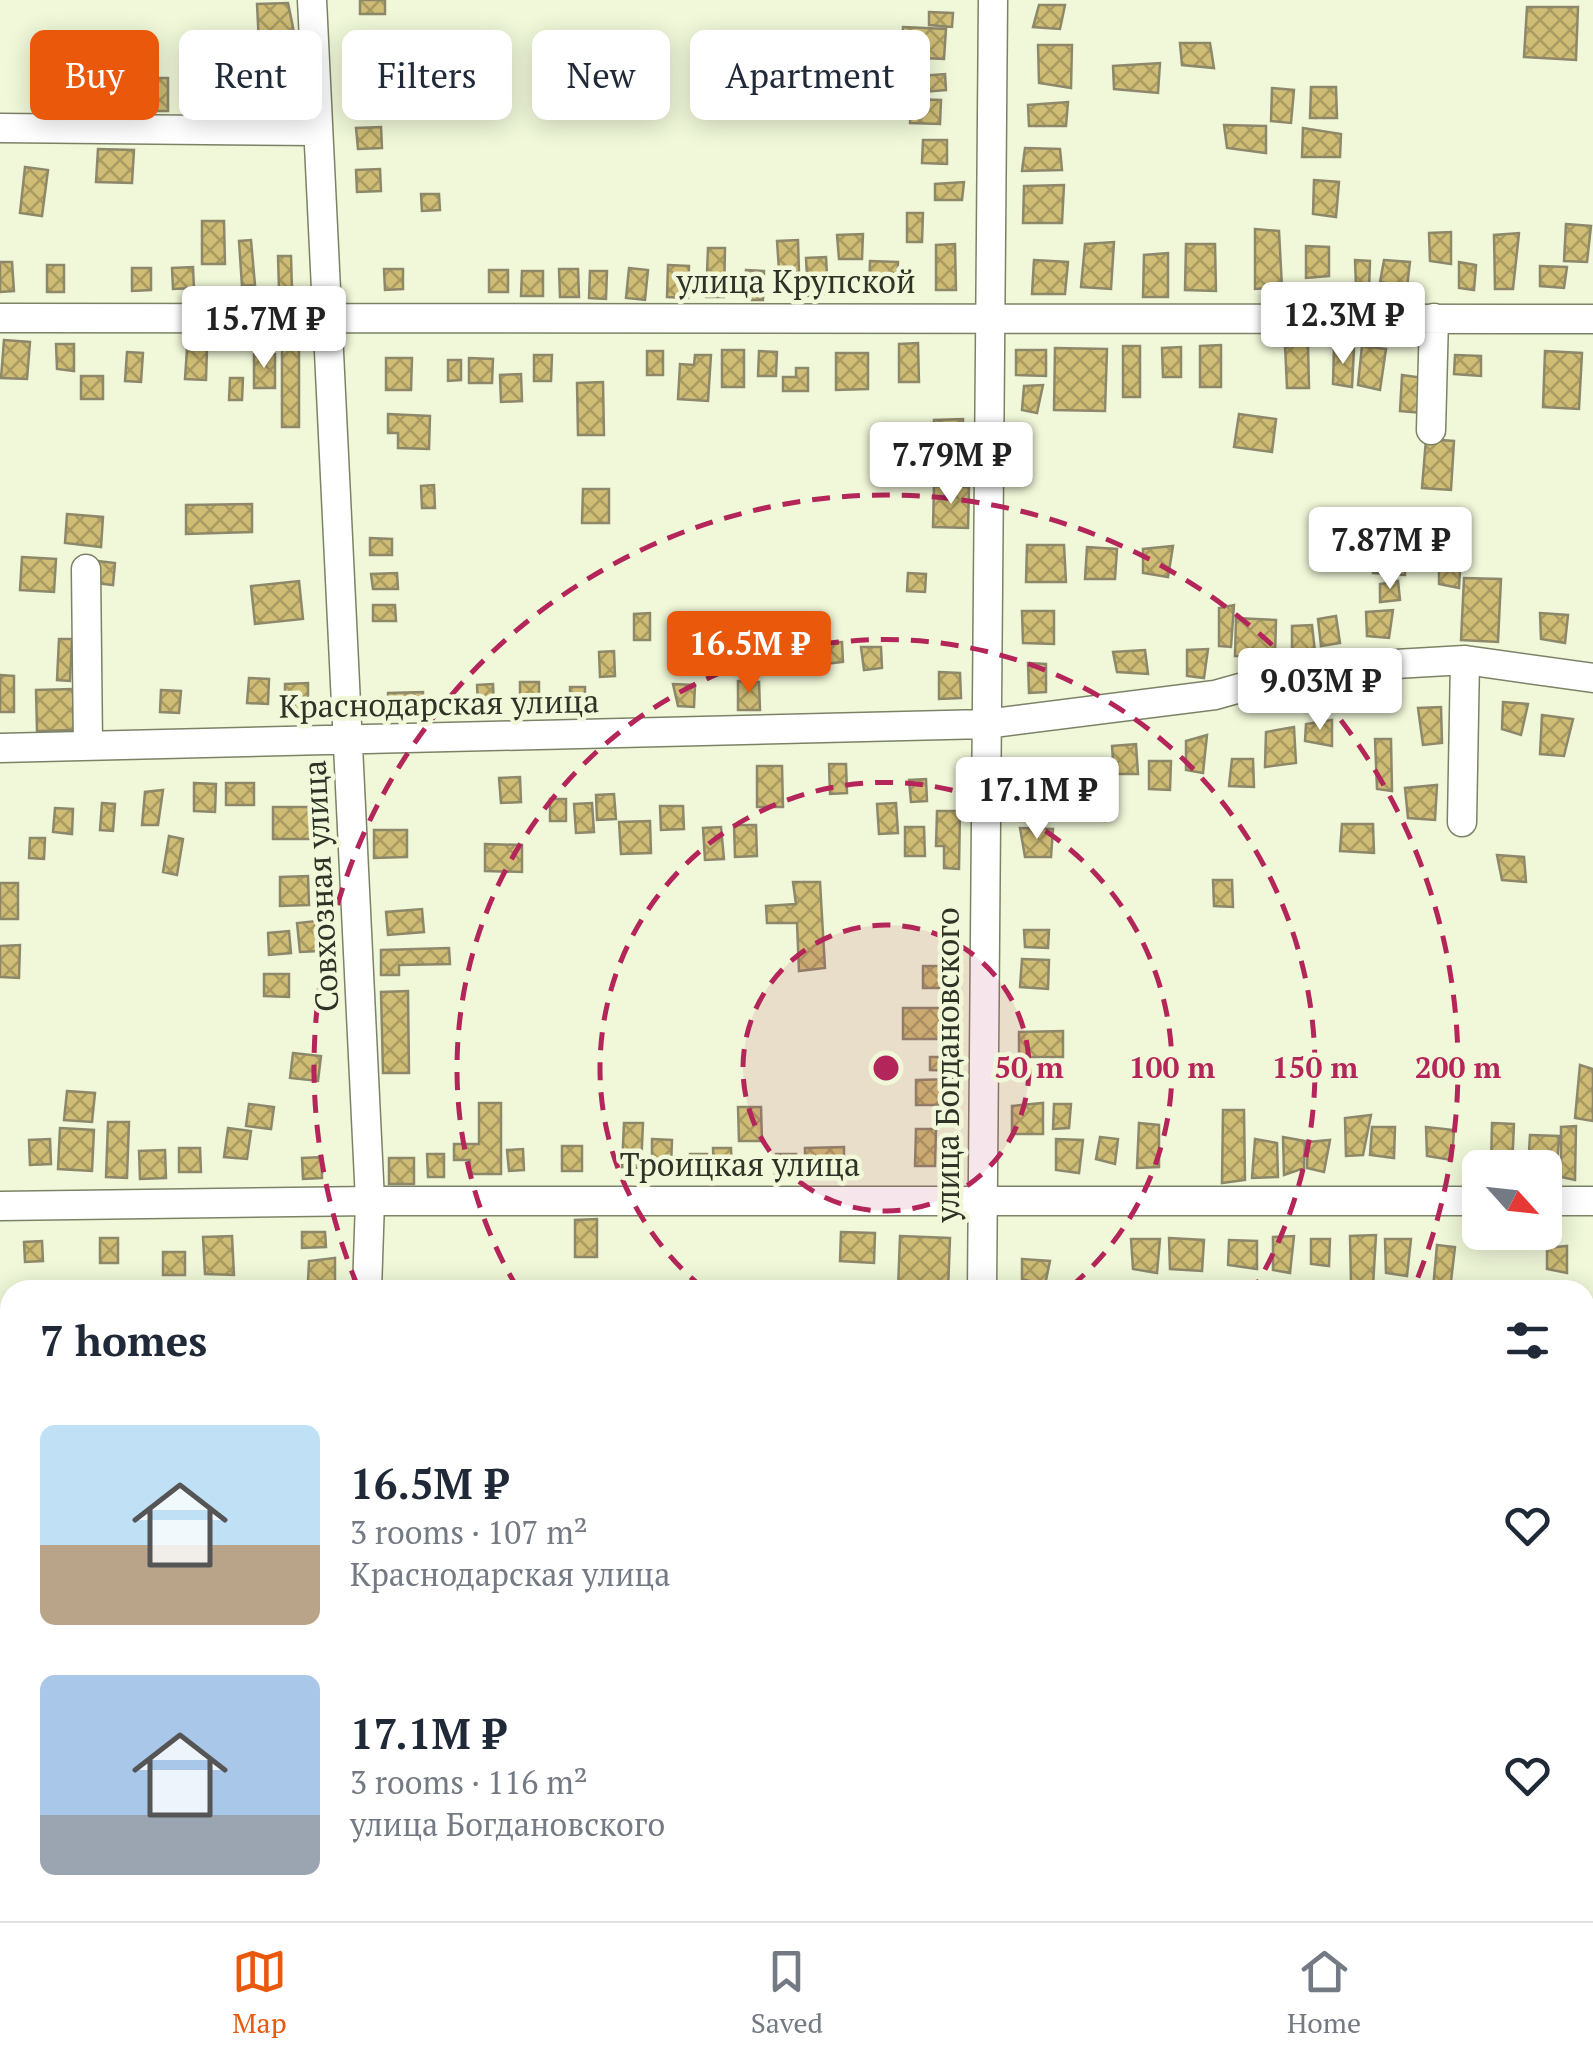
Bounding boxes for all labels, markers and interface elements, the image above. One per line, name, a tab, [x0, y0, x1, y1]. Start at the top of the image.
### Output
chip: Buy	[30, 30, 159, 120]
chip: Rent	[179, 30, 322, 120]
chip: Filters	[342, 30, 512, 120]
chip: New	[532, 30, 670, 120]
chip: Apartment	[690, 30, 930, 120]
street label: улица Крупской	[675, 260, 916, 302]
pin: 12.3M ₽	[1251, 282, 1435, 367]
pin: 15.7M ₽	[172, 286, 356, 371]
text: 12.3M ₽	[1283, 293, 1403, 335]
text: 15.7M ₽	[204, 297, 324, 339]
pin: 7.79M ₽	[859, 422, 1043, 507]
text: 7.79M ₽	[892, 433, 1010, 475]
pin: 7.87M ₽	[1298, 507, 1482, 592]
text: 7.87M ₽	[1331, 518, 1449, 560]
pin: 16.5M ₽	[657, 611, 841, 696]
text: 16.5M ₽	[689, 622, 809, 664]
pin: 9.03M ₽	[1228, 648, 1412, 733]
text: 9.03M ₽	[1260, 659, 1380, 701]
street label: Краснодарская улица	[278, 679, 599, 727]
pin: 17.1M ₽	[945, 757, 1129, 842]
street label: Совхозная улица	[292, 759, 348, 1013]
text: 17.1M ₽	[978, 768, 1096, 810]
street label: улица Богдановского	[926, 907, 968, 1224]
text: 50 m	[994, 1047, 1064, 1087]
text: 100 m	[1129, 1047, 1216, 1087]
text: 150 m	[1272, 1047, 1359, 1087]
text: 200 m	[1415, 1047, 1502, 1087]
centre of rings	[868, 1050, 904, 1086]
street label: Троицкая улица	[620, 1143, 860, 1185]
north arrow	[1462, 1150, 1562, 1250]
map controls	[1462, 1150, 1562, 1250]
text: 7 homes	[40, 1312, 207, 1368]
icon: filters	[1500, 1313, 1555, 1368]
text: 16.5M ₽	[350, 1455, 508, 1511]
icon: home	[120, 1465, 240, 1585]
icon: heart	[1500, 1498, 1555, 1553]
text: 3 rooms · 107 m²	[350, 1511, 588, 1553]
text: Краснодарская улица	[350, 1553, 670, 1595]
text: 17.1M ₽	[350, 1705, 506, 1761]
icon: home	[120, 1715, 240, 1835]
icon: heart	[1500, 1748, 1555, 1803]
text: 3 rooms · 116 m²	[350, 1761, 588, 1803]
text: улица Богдановского	[350, 1803, 665, 1845]
tab: Map	[232, 1944, 287, 2041]
tab: Saved	[751, 1944, 823, 2041]
tab: Home	[1287, 1944, 1361, 2041]

